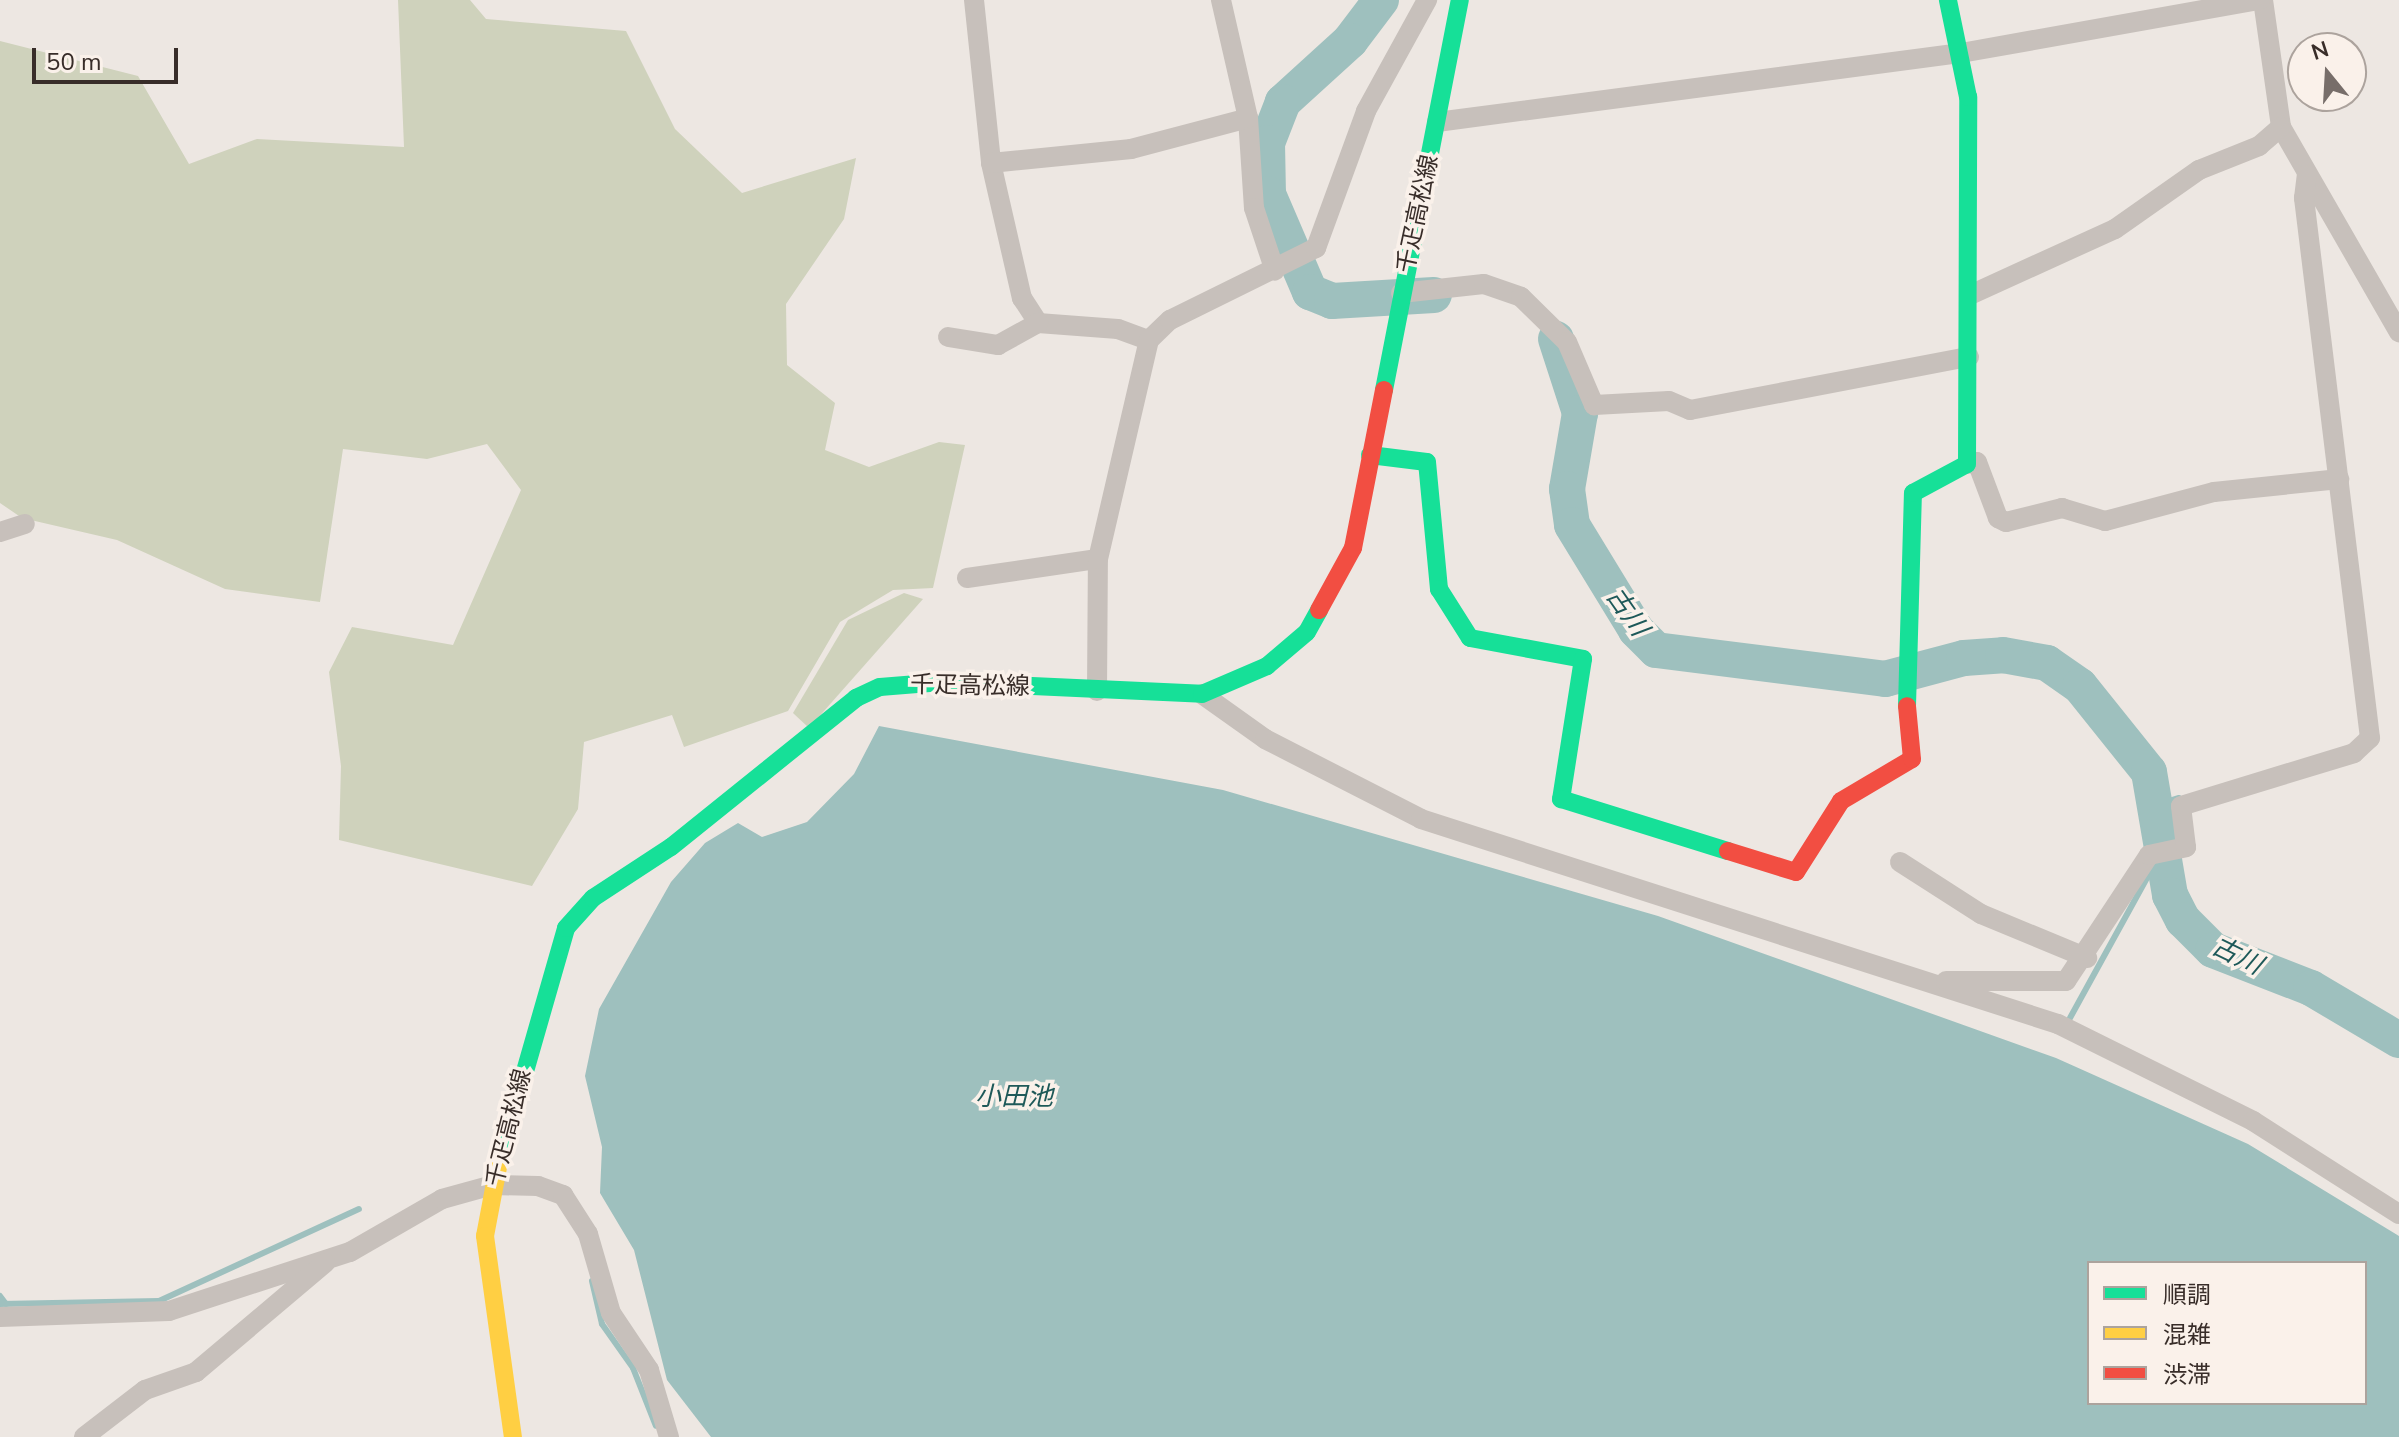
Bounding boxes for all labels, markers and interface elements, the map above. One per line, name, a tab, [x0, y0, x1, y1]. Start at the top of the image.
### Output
scale bar	[36, 32, 182, 82]
north arrow	[2287, 32, 2367, 112]
text: N	[2308, 34, 2333, 68]
text: 50 m	[46, 46, 102, 78]
street label: 千疋高松線	[1391, 152, 1445, 276]
water label: 古川	[1599, 582, 1655, 642]
street label: 千疋高松線	[910, 671, 1030, 701]
water label: 古川	[2207, 931, 2267, 981]
street label: 千疋高松線	[481, 1066, 537, 1190]
water label: 小田池	[975, 1081, 1053, 1113]
legend	[2087, 1261, 2367, 1405]
text: 順調	[2163, 1279, 2211, 1311]
text: 混雑	[2163, 1319, 2211, 1351]
text: 渋滞	[2163, 1359, 2211, 1391]

